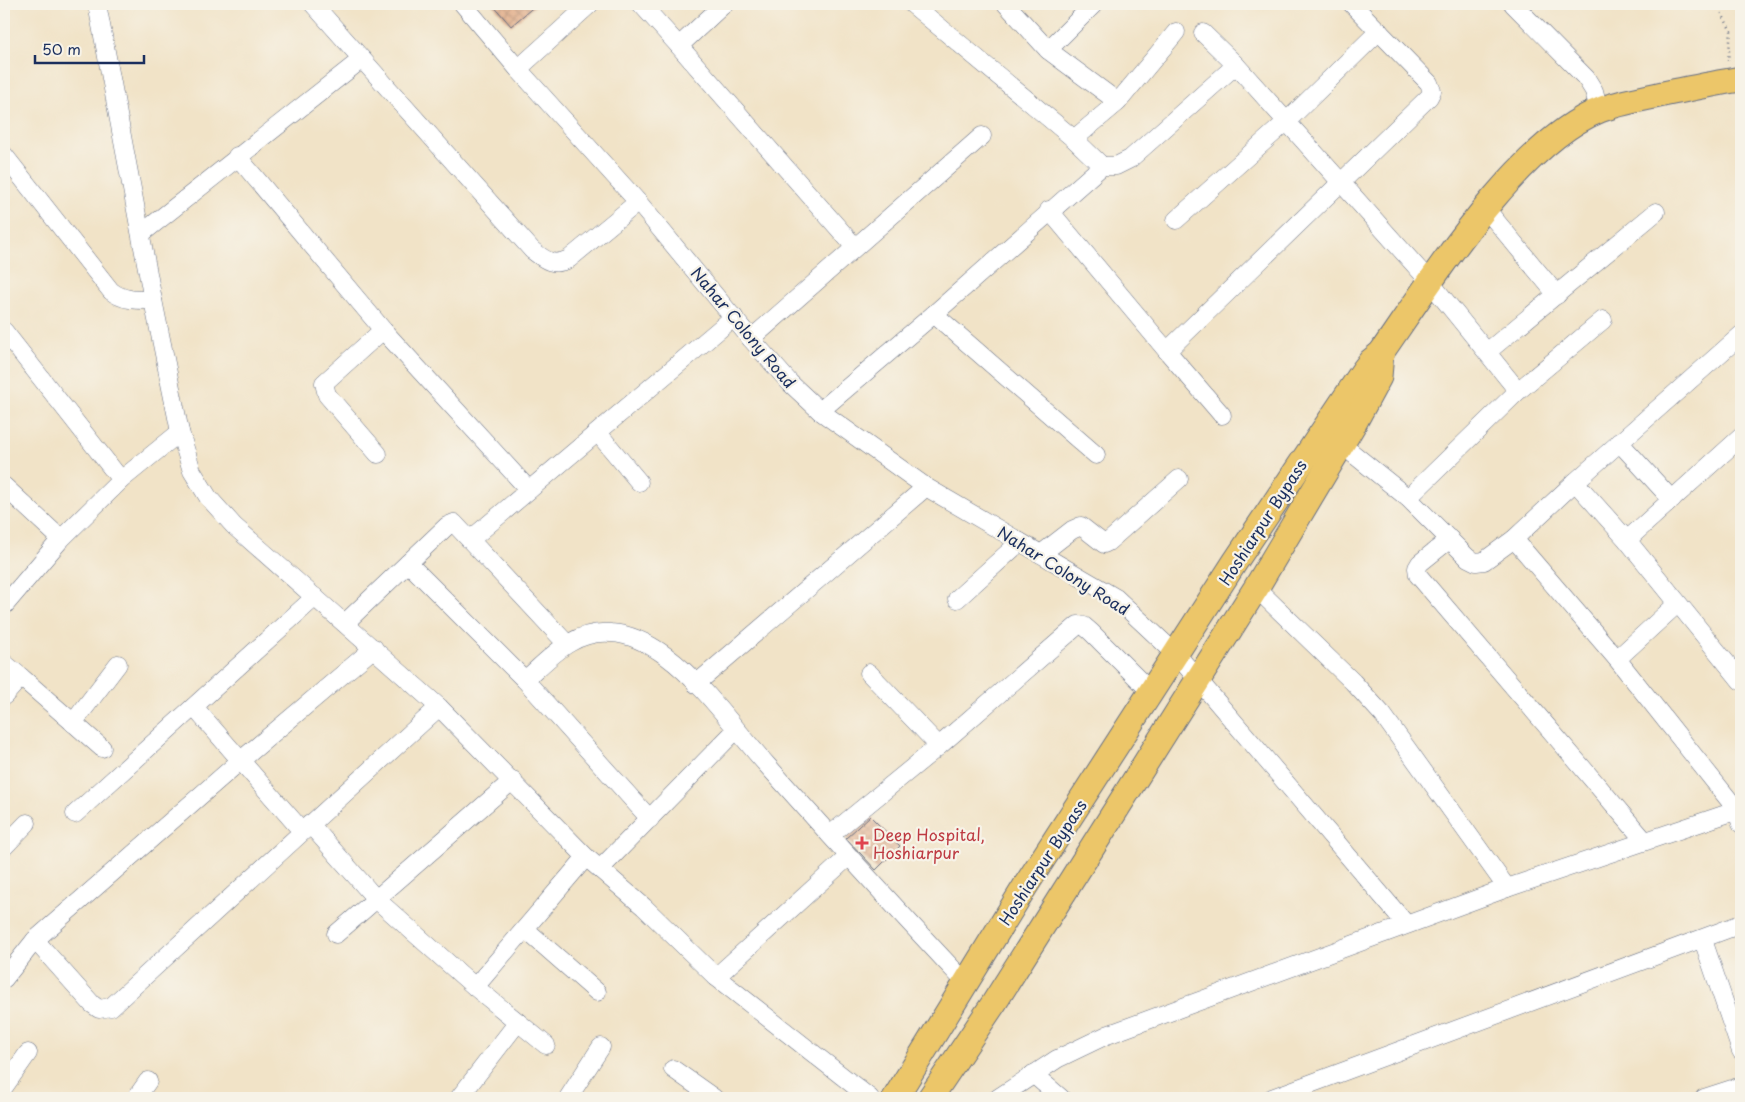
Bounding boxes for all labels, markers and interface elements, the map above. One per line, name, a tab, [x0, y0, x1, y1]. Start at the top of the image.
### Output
scale bar	[35, 32, 144, 64]
text: 50 m	[42, 37, 81, 60]
street label: Nahar Colony Road	[686, 261, 802, 393]
street label: Hoshiarpur Bypass	[1212, 454, 1312, 590]
street label: Nahar Colony Road	[993, 520, 1135, 620]
street label: Hoshiarpur Bypass	[992, 794, 1092, 930]
place label: Deep Hospital, Hoshiarpur	[873, 822, 985, 864]
marker: Deep Hospital, Hoshiarpur	[855, 836, 869, 850]

